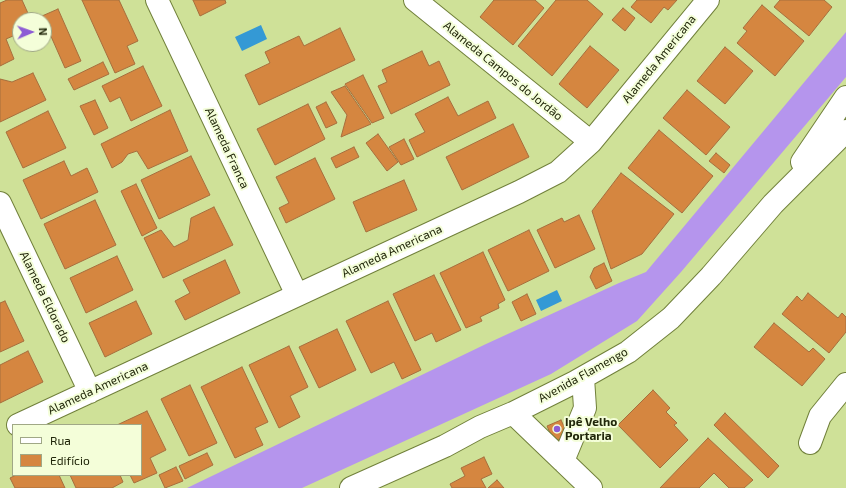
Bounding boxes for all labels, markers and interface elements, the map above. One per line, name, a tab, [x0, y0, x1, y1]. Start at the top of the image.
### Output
north arrow	[12, 12, 52, 52]
street label: Alameda Americana	[619, 12, 699, 106]
street label: Alameda Campos do Jordão	[440, 18, 566, 124]
text: N	[37, 27, 50, 36]
street label: Alameda Franca	[202, 105, 252, 191]
street label: Alameda Americana	[340, 221, 444, 281]
street label: Alameda Eldorado	[17, 249, 73, 345]
street label: Avenida Flamengo	[536, 344, 630, 406]
street label: Alameda Americana	[46, 358, 150, 418]
place label: Ipê Velho Portaria	[565, 415, 617, 443]
legend	[12, 424, 142, 476]
marker: Ipê Velho Portaria	[552, 424, 562, 434]
text: Rua	[50, 433, 71, 447]
text: Edifício	[50, 453, 90, 467]

